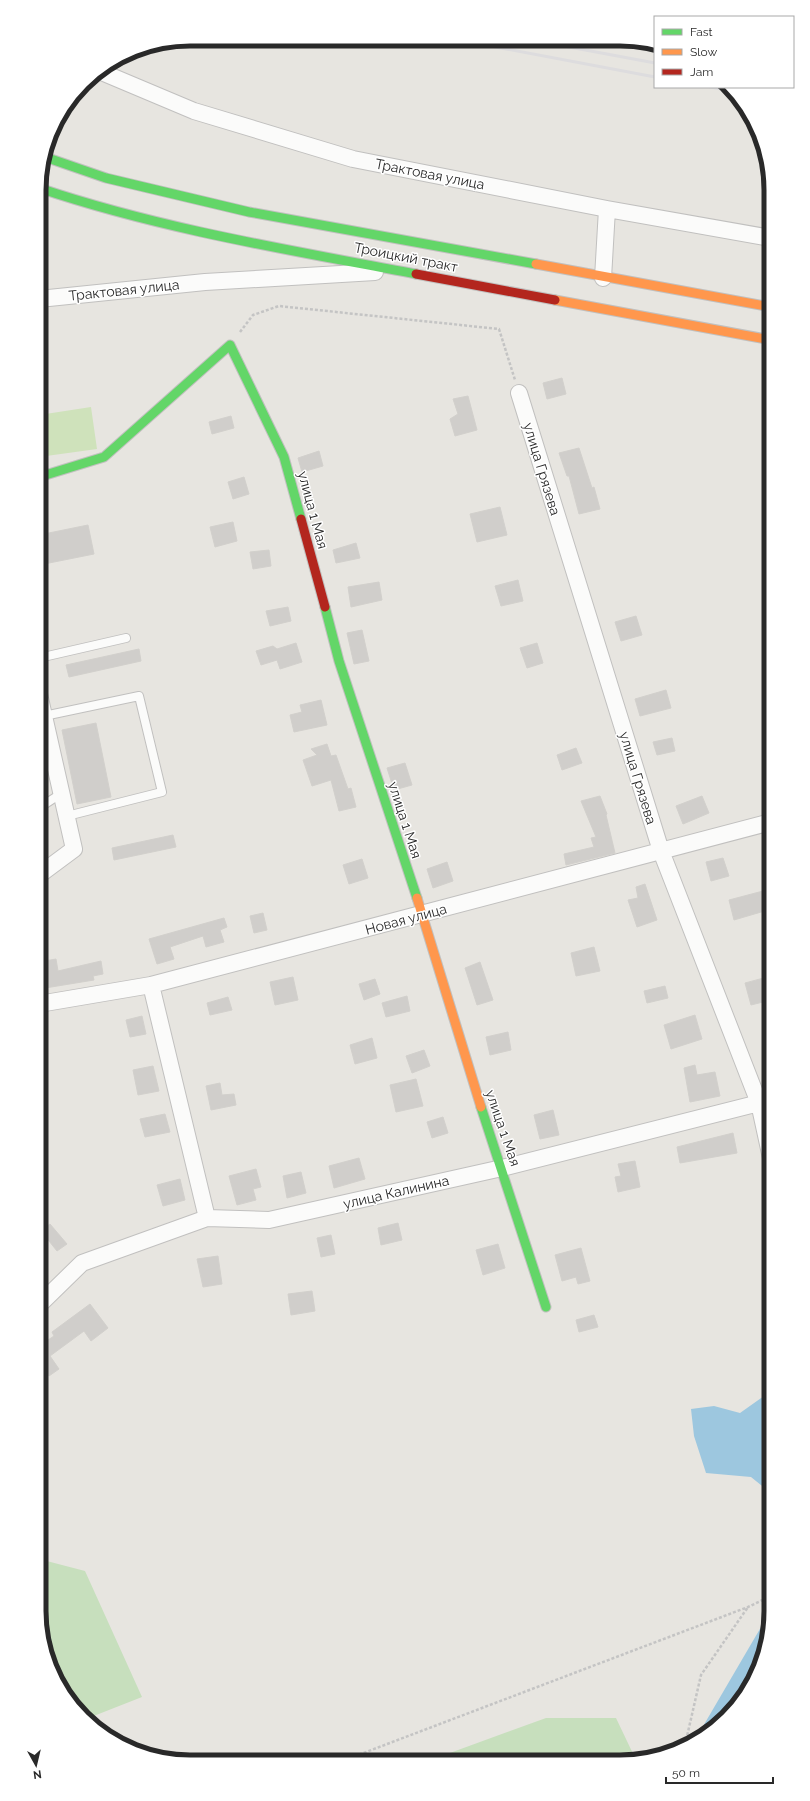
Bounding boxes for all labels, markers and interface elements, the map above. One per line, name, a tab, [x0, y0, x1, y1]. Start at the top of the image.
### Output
legend	[654, 16, 794, 88]
text: Fast	[690, 25, 713, 39]
text: Slow	[690, 45, 717, 59]
text: Jam	[690, 65, 713, 79]
street label: Трактовая улица	[374, 156, 486, 192]
street label: Троицкий тракт	[353, 239, 459, 275]
street label: Трактовая улица	[68, 276, 180, 304]
street label: улица Грязева	[520, 421, 564, 517]
street label: улица 1 Мая	[295, 469, 331, 551]
street label: улица Грязева	[616, 730, 660, 826]
street label: улица 1 Мая	[385, 780, 425, 860]
street label: Новая улица	[363, 900, 449, 938]
street label: улица 1 Мая	[482, 1088, 524, 1168]
street label: улица Калинина	[341, 1172, 451, 1212]
north arrow	[16, 1745, 56, 1785]
scale bar	[666, 1759, 773, 1785]
text: 50 m	[672, 1766, 700, 1780]
text: N	[32, 1767, 42, 1781]

